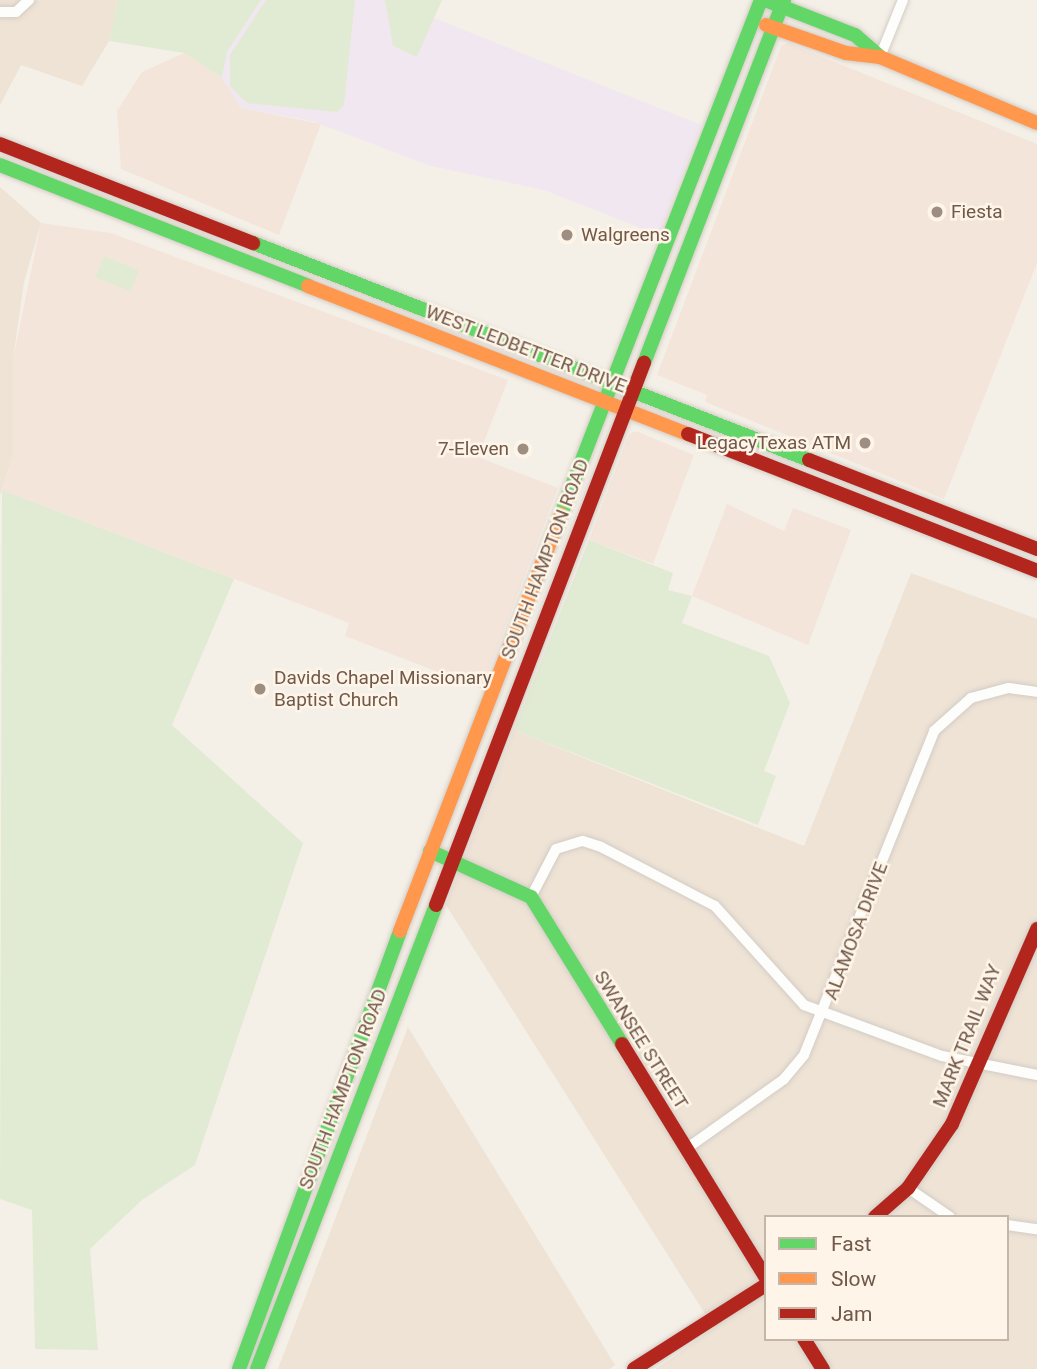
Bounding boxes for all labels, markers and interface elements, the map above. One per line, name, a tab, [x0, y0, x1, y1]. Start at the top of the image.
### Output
place label: Fiesta	[951, 201, 1003, 223]
marker: Fiesta	[929, 204, 945, 220]
place label: Walgreens	[581, 224, 670, 246]
marker: Walgreens	[559, 227, 575, 243]
street label: WEST LEDBETTER DRIVE	[422, 300, 630, 398]
place label: LegacyTexas ATM	[697, 432, 851, 454]
marker: LegacyTexas ATM	[857, 435, 873, 451]
place label: 7-Eleven	[438, 438, 509, 460]
marker: 7-Eleven	[515, 441, 531, 457]
street label: SOUTH HAMPTON ROAD	[496, 456, 594, 662]
place label: Davids Chapel Missionary Baptist Church	[274, 667, 492, 711]
marker: Davids Chapel Missionary Baptist Church	[252, 681, 268, 697]
street label: ALAMOSA DRIVE	[819, 859, 893, 1003]
street label: MARK TRAIL WAY	[928, 961, 1006, 1111]
street label: SWANSEE STREET	[589, 967, 693, 1113]
street label: SOUTH HAMPTON ROAD	[294, 986, 392, 1192]
legend	[764, 1215, 1009, 1341]
text: Fast	[831, 1232, 871, 1256]
text: Slow	[831, 1267, 876, 1291]
text: Jam	[831, 1302, 872, 1326]

